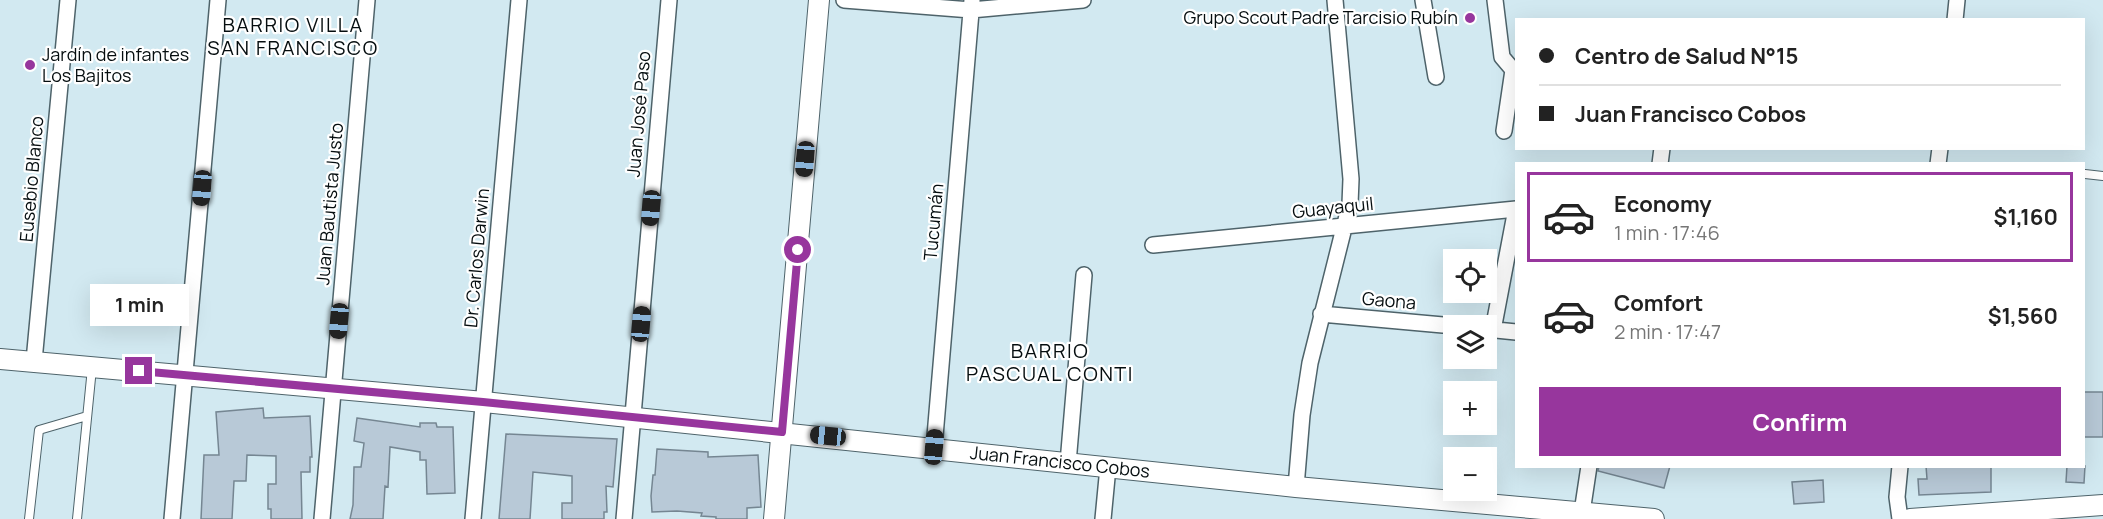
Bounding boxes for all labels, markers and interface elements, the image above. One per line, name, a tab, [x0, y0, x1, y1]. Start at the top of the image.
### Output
place label: Grupo Scout Padre Tarcisio Rubín	[1184, 5, 1458, 29]
district label: BARRIO VILLA SAN FRANCISCO	[207, 11, 379, 61]
marker: Grupo Scout Padre Tarcisio Rubín	[1463, 11, 1477, 25]
text: Centro de Salud N°15	[1575, 41, 1799, 71]
place label: Jardín de infantes Los Bajitos	[42, 42, 189, 87]
street label: Juan José Paso	[621, 50, 655, 178]
marker: Jardín de infantes Los Bajitos	[23, 58, 37, 72]
text: Juan Francisco Cobos	[1575, 99, 1806, 129]
street label: Eusebio Blanco	[14, 115, 48, 243]
street label: Juan Bautista Justo	[310, 122, 348, 286]
car	[794, 140, 816, 178]
car	[191, 169, 213, 207]
street label: Tucumán	[918, 182, 948, 261]
street label: Dr. Carlos Darwin	[458, 187, 494, 329]
car	[640, 189, 662, 227]
text: Economy	[1614, 189, 1712, 219]
icon: car	[1542, 190, 1596, 244]
street label: Guayaquil	[1291, 191, 1375, 223]
text: $1,160	[1994, 202, 2058, 232]
text: 1 min · 17:46	[1614, 219, 1720, 246]
route start	[784, 236, 811, 263]
map controls	[1443, 249, 1497, 501]
button: locate	[1443, 249, 1497, 303]
callout: 1 min	[90, 284, 188, 326]
street label: Gaona	[1361, 286, 1417, 314]
text: Comfort	[1614, 288, 1703, 318]
icon: car	[1542, 289, 1596, 343]
text: 1 min	[115, 291, 164, 318]
text: $1,560	[1988, 301, 2058, 331]
car	[328, 302, 350, 340]
car	[630, 305, 652, 343]
button: layers	[1443, 315, 1497, 369]
text: 2 min · 17:47	[1614, 318, 1721, 345]
district label: BARRIO PASCUAL CONTI	[966, 337, 1134, 387]
route end	[125, 357, 152, 384]
button: +	[1443, 381, 1497, 435]
button: Confirm	[1539, 387, 2061, 456]
car	[809, 425, 847, 447]
car	[923, 428, 945, 466]
street label: Juan Francisco Cobos	[969, 440, 1151, 483]
button: −	[1443, 447, 1497, 501]

